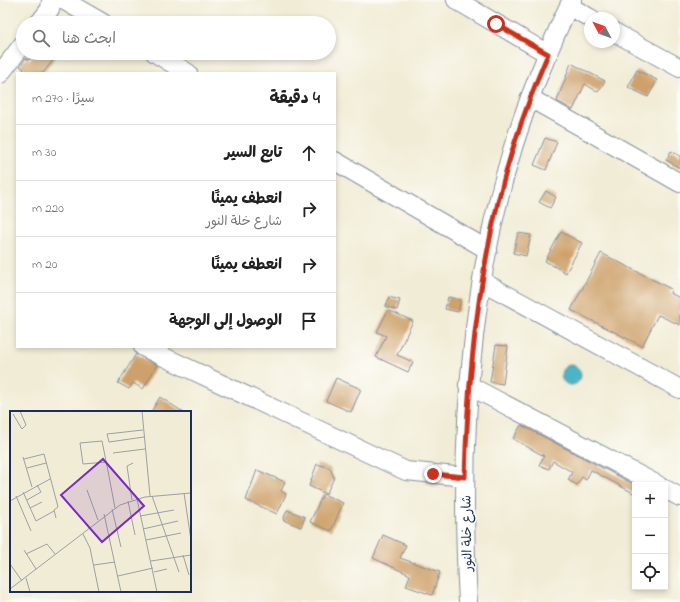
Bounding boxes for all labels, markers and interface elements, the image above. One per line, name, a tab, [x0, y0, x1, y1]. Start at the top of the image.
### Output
north arrow	[584, 12, 620, 48]
route start	[487, 15, 505, 33]
search box	[16, 16, 336, 60]
icon: search	[30, 27, 52, 49]
text: ابحث هنا	[62, 28, 116, 50]
text: 4 دقيقة	[270, 86, 320, 111]
text: سيرًا · 270 m	[32, 89, 95, 108]
text: تابع السير	[225, 142, 282, 164]
icon: ahead	[298, 142, 320, 164]
text: 30 m	[32, 143, 56, 162]
text: انعطف يمينًا	[211, 188, 282, 210]
icon: right	[298, 198, 320, 220]
text: 220 m	[32, 199, 64, 218]
text: شارع خلة النور	[206, 212, 282, 231]
text: انعطف يمينًا	[211, 254, 282, 276]
icon: right	[298, 254, 320, 276]
text: 20 m	[32, 255, 57, 274]
text: الوصول إلى الوجهة	[169, 310, 282, 332]
icon: arrive	[298, 310, 320, 332]
inset map	[10, 411, 191, 592]
route end	[424, 465, 442, 483]
map controls	[632, 482, 668, 590]
button: +	[632, 482, 668, 518]
street label: شارع خلة النور	[457, 495, 478, 572]
button: −	[632, 518, 668, 554]
button: locate	[632, 554, 668, 590]

